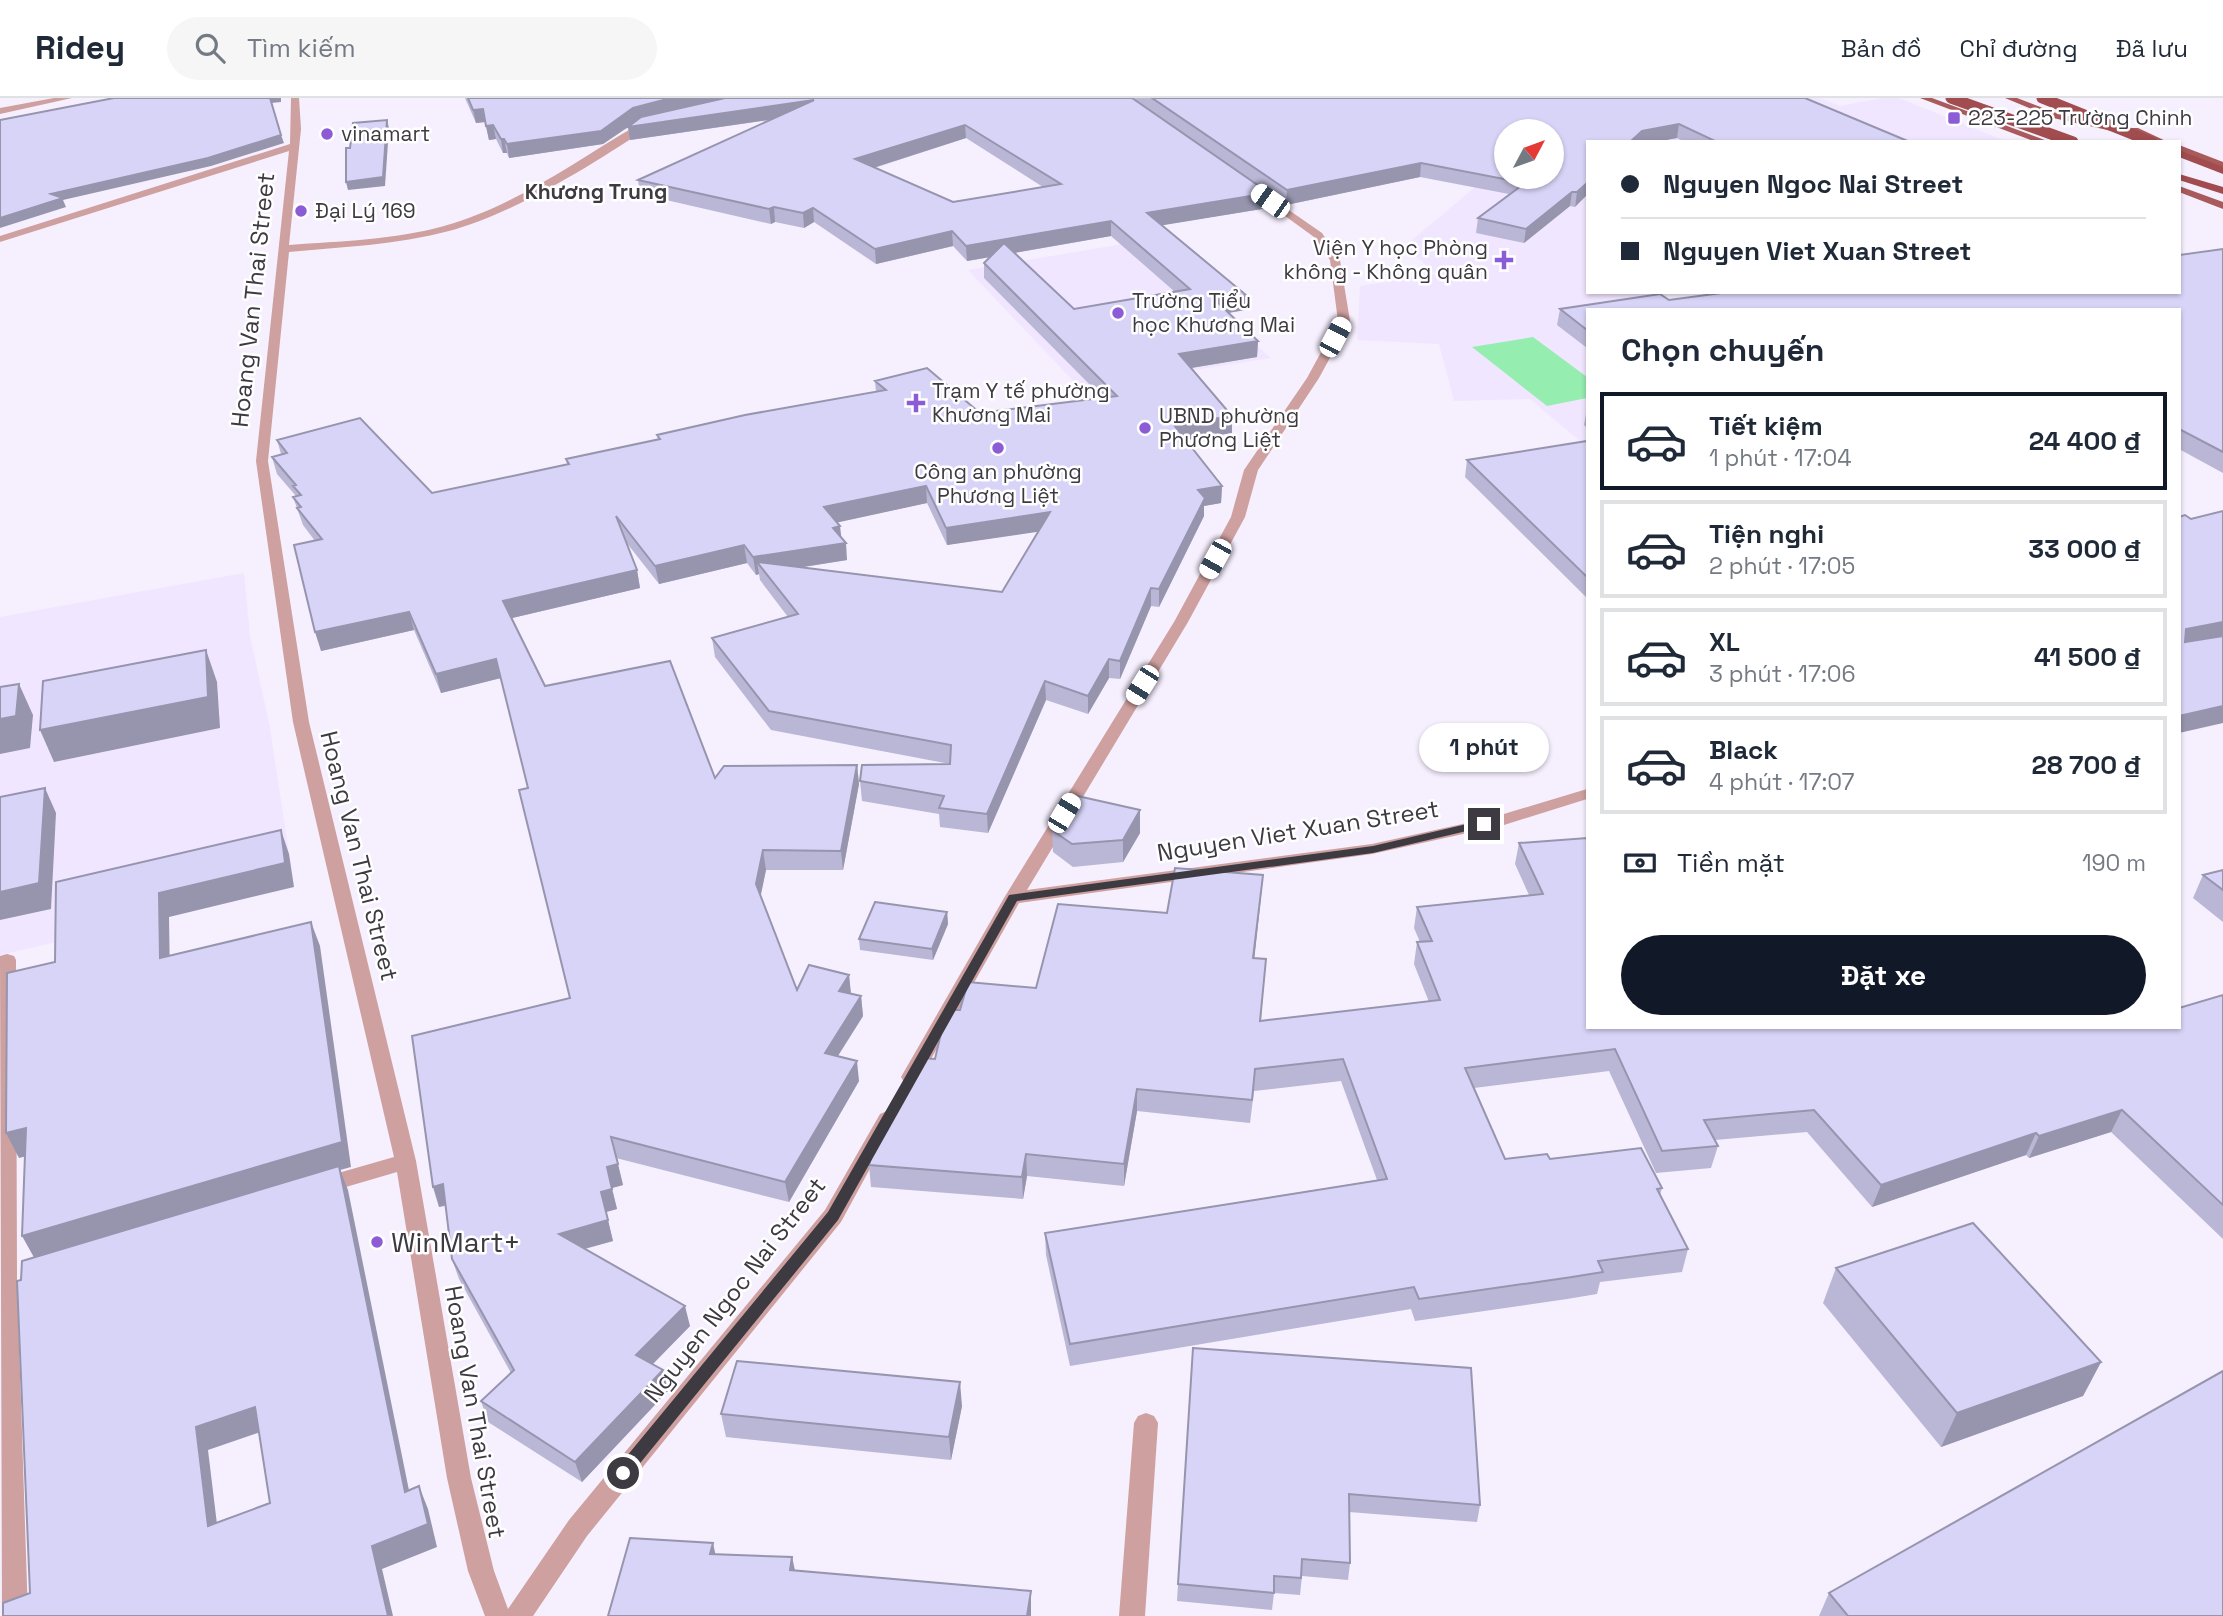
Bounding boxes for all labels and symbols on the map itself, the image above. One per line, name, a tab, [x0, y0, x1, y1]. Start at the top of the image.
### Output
place label: 223-225 Trường Chinh	[1968, 104, 2193, 131]
marker: 223-225 Trường Chinh	[1946, 110, 1962, 126]
north arrow	[1494, 119, 1564, 189]
place label: vinamart	[341, 120, 430, 147]
marker: vinamart	[319, 126, 335, 142]
street label: Hoang Van Thai Street	[224, 171, 281, 429]
district label: Khương Trung	[525, 178, 667, 205]
car	[1247, 180, 1294, 222]
place label: Đại Lý 169	[315, 197, 416, 224]
marker: Đại Lý 169	[293, 203, 309, 219]
place label: Viện Y học Phòng không - Không quân	[1284, 234, 1488, 285]
marker: Viện Y học Phòng không - Không quân	[1494, 250, 1514, 270]
place label: Trường Tiểu học Khương Mai	[1132, 287, 1295, 338]
marker: Trường Tiểu học Khương Mai	[1110, 305, 1126, 321]
car	[1316, 314, 1355, 360]
place label: Trạm Y tế phường Khương Mai	[932, 377, 1110, 428]
marker: Trạm Y tế phường Khương Mai	[906, 393, 926, 413]
place label: UBND phường Phương Liệt	[1159, 402, 1299, 453]
marker: UBND phường Phương Liệt	[1137, 420, 1153, 436]
marker: Công an phường Phương Liệt	[990, 440, 1006, 456]
place label: Công an phường Phương Liệt	[914, 458, 1082, 509]
car	[1196, 536, 1235, 582]
car	[1122, 662, 1163, 708]
callout: 1 phút	[1419, 722, 1549, 772]
street label: Hoang Van Thai Street	[313, 728, 406, 984]
car	[1045, 790, 1084, 836]
street label: Nguyen Viet Xuan Street	[1155, 793, 1441, 868]
route end	[1468, 808, 1500, 840]
street label: Nguyen Ngoc Nai Street	[637, 1171, 832, 1409]
place label: WinMart+	[391, 1224, 521, 1260]
marker: WinMart+	[369, 1234, 385, 1250]
street label: Hoang Van Thai Street	[438, 1283, 513, 1541]
route start	[607, 1457, 639, 1489]

